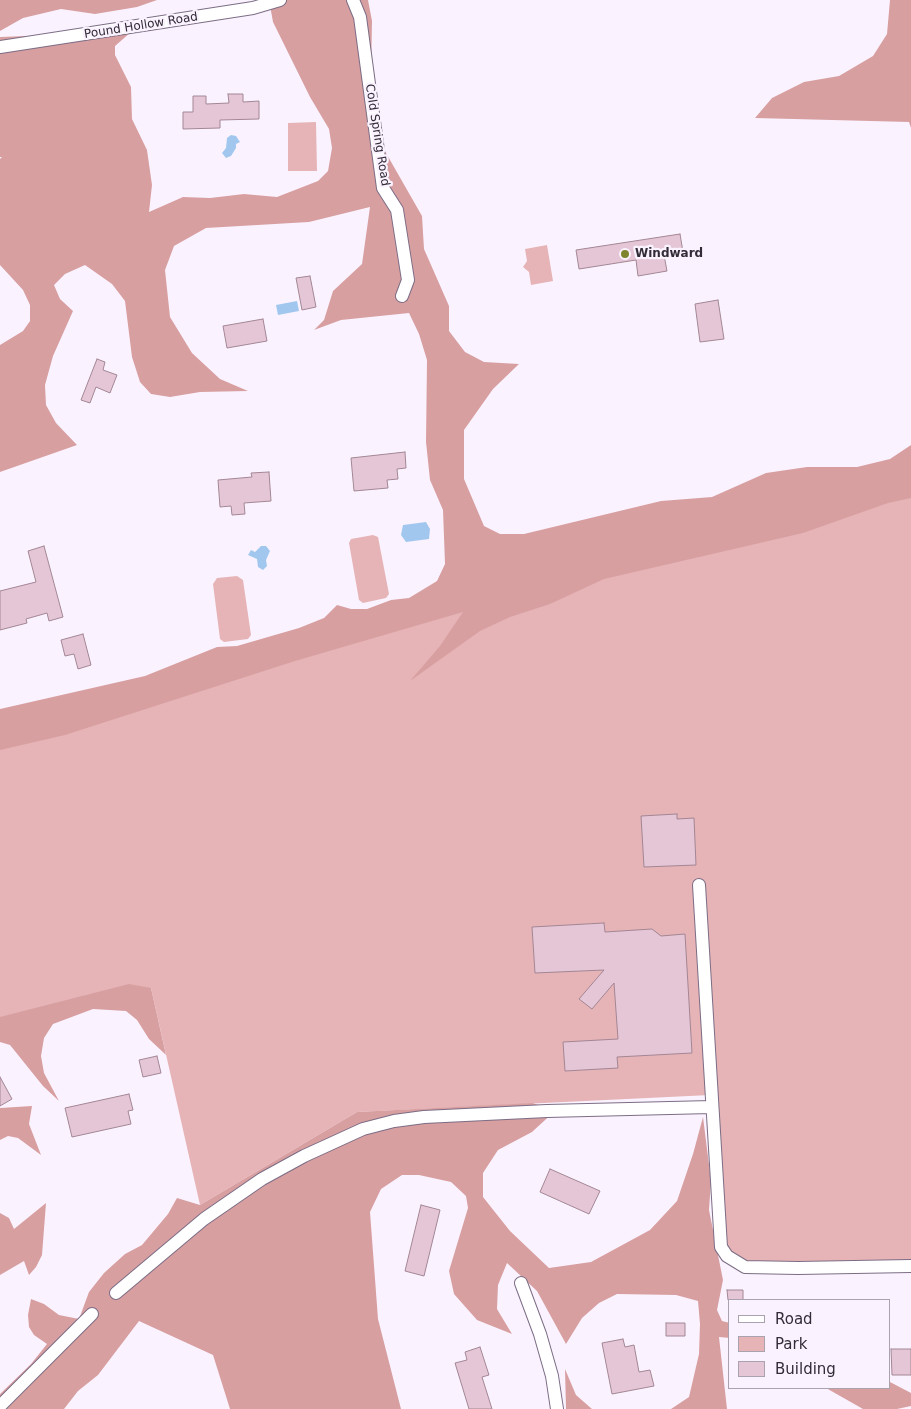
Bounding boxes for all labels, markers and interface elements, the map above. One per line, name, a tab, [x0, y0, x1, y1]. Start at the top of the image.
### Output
street label: Pound Hollow Road	[83, 10, 199, 42]
street label: Cold Spring Road	[362, 83, 392, 187]
place label: Windward	[635, 247, 703, 261]
marker: Windward	[619, 248, 631, 260]
legend	[728, 1299, 891, 1389]
text: Road	[775, 1310, 813, 1328]
text: Park	[775, 1335, 807, 1353]
text: Building	[775, 1360, 836, 1378]

